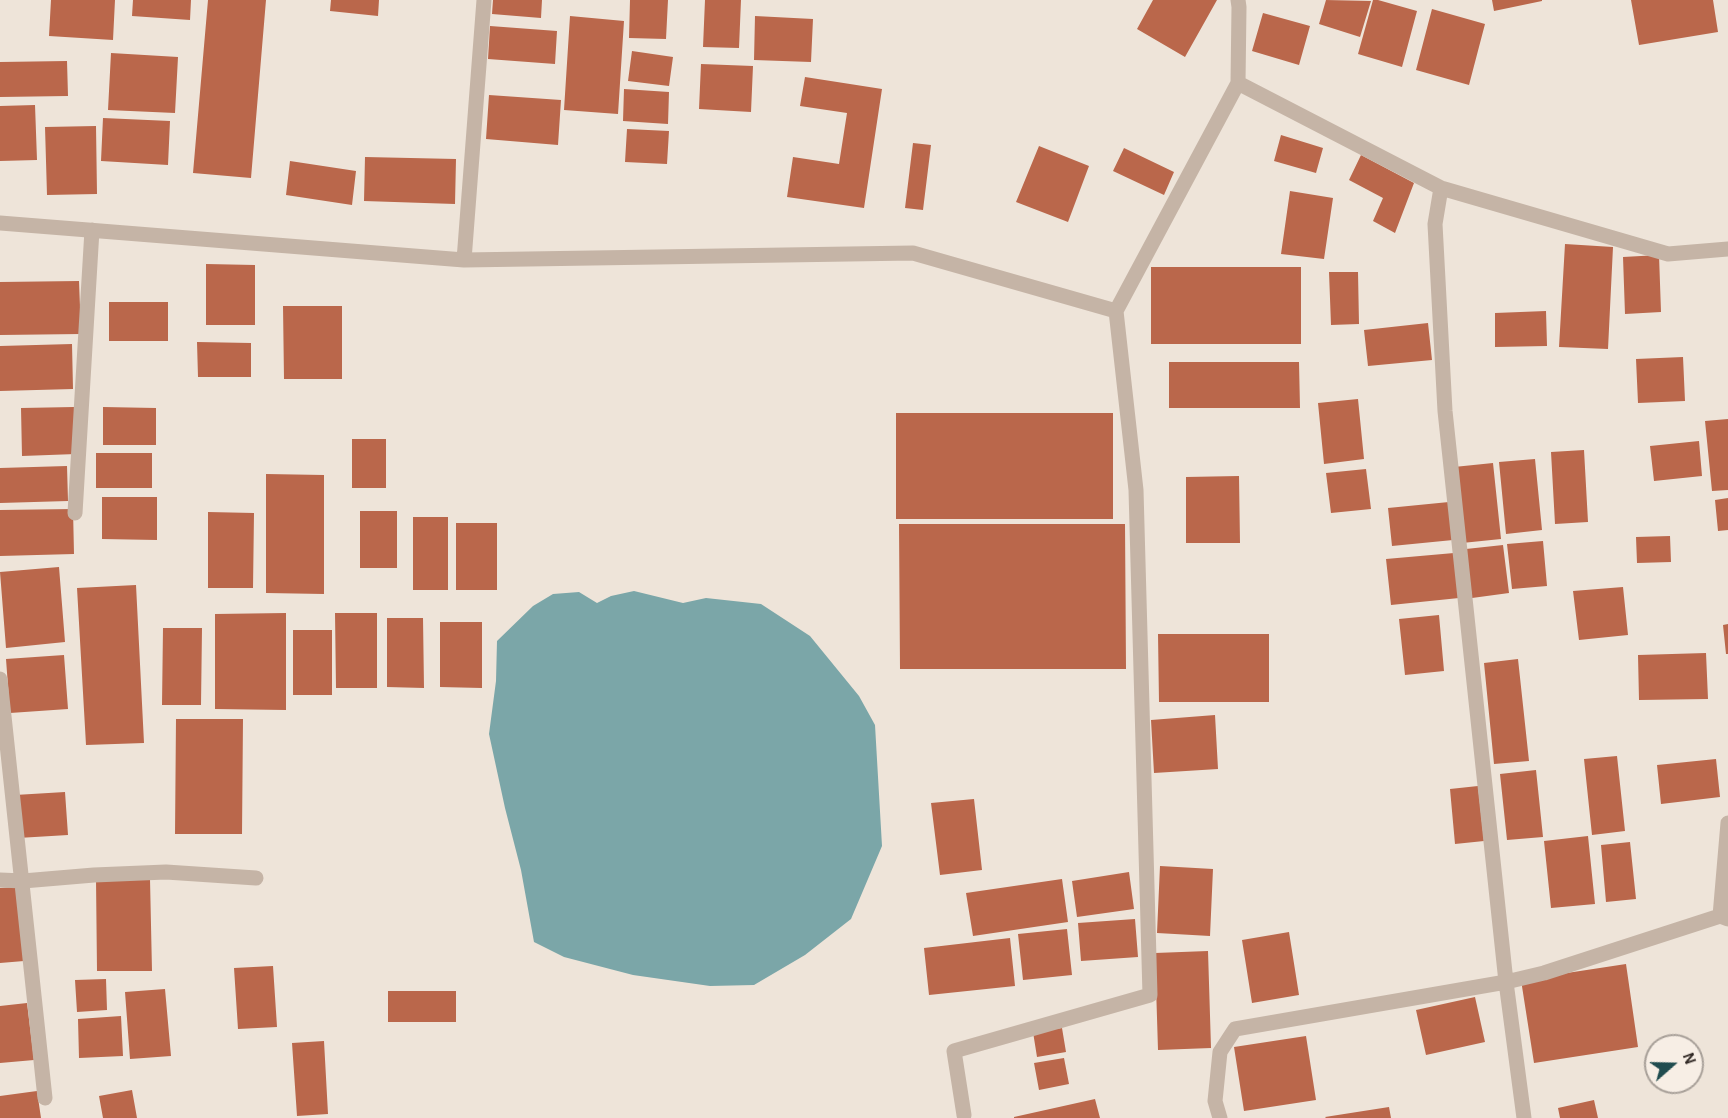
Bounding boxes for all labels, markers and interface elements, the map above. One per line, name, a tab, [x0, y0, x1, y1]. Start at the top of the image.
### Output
north arrow	[1644, 1034, 1704, 1094]
text: N	[1680, 1051, 1698, 1066]

